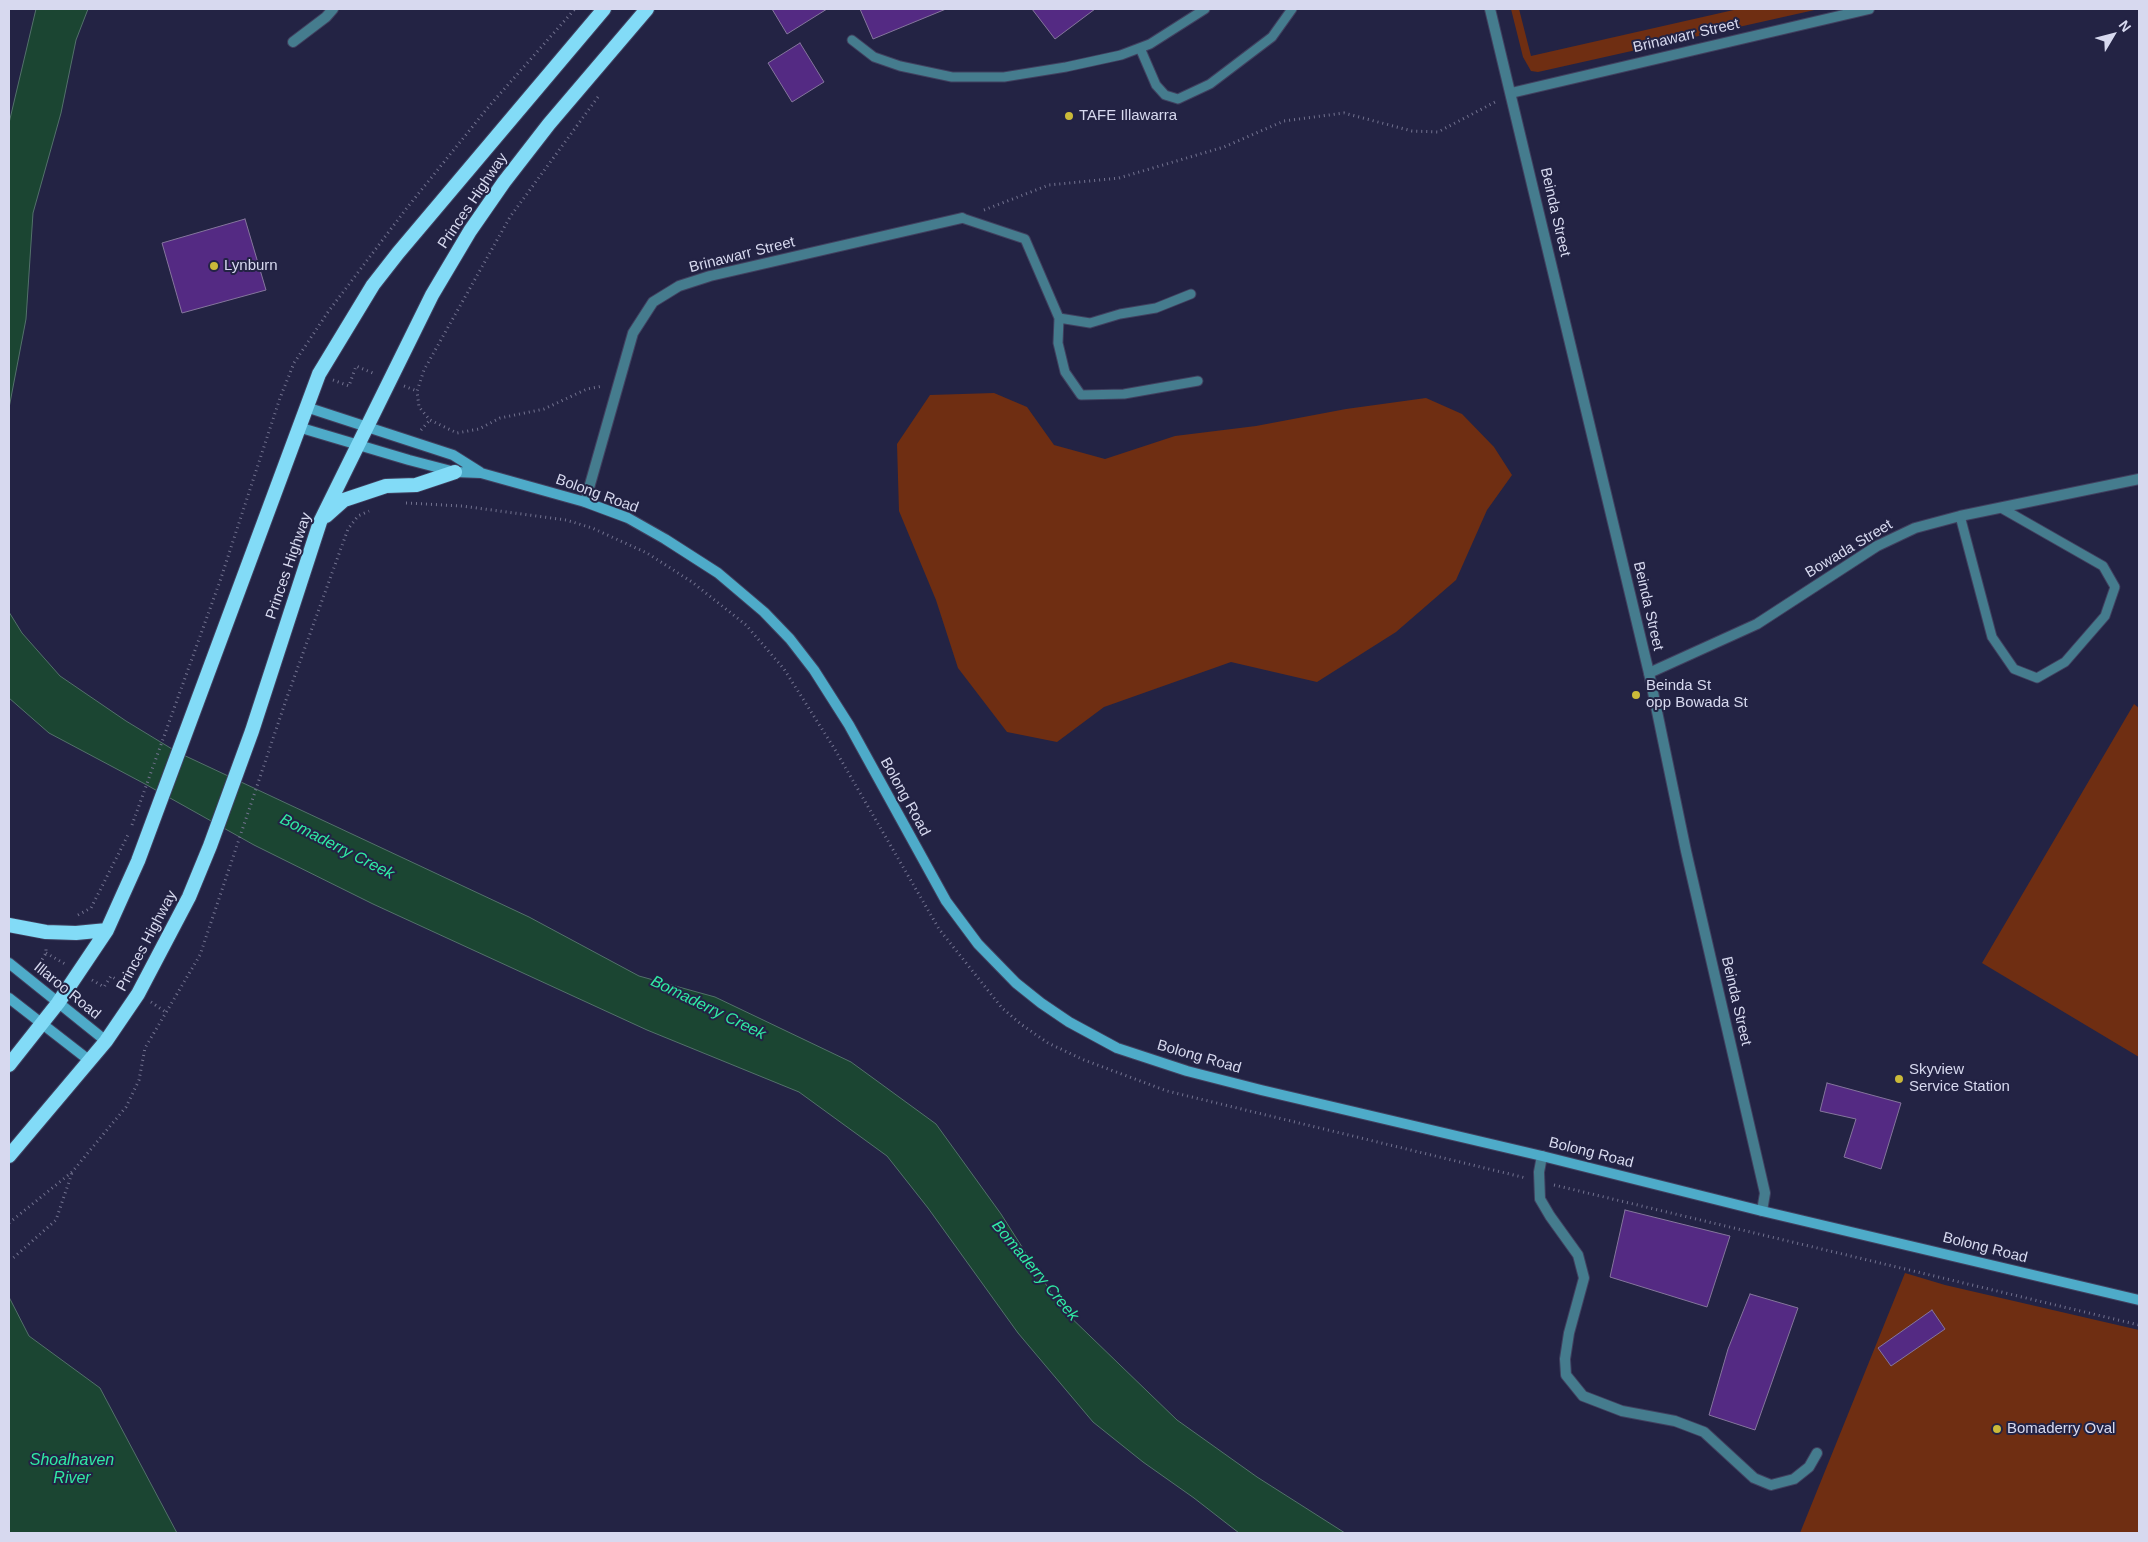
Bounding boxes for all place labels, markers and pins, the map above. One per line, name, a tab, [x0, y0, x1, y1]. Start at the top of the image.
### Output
place label: TAFE Illawarra	[1079, 107, 1177, 125]
marker: TAFE Illawarra	[1063, 110, 1075, 122]
place label: Lynburn	[224, 257, 278, 275]
marker: Lynburn	[208, 260, 220, 272]
place label: Beinda St opp Bowada St	[1646, 677, 1748, 712]
marker: Beinda St opp Bowada St	[1630, 689, 1642, 701]
place label: Skyview Service Station	[1909, 1061, 2010, 1096]
marker: Skyview Service Station	[1893, 1073, 1905, 1085]
place label: Bomaderry Oval	[2007, 1420, 2115, 1438]
marker: Bomaderry Oval	[1991, 1423, 2003, 1435]

